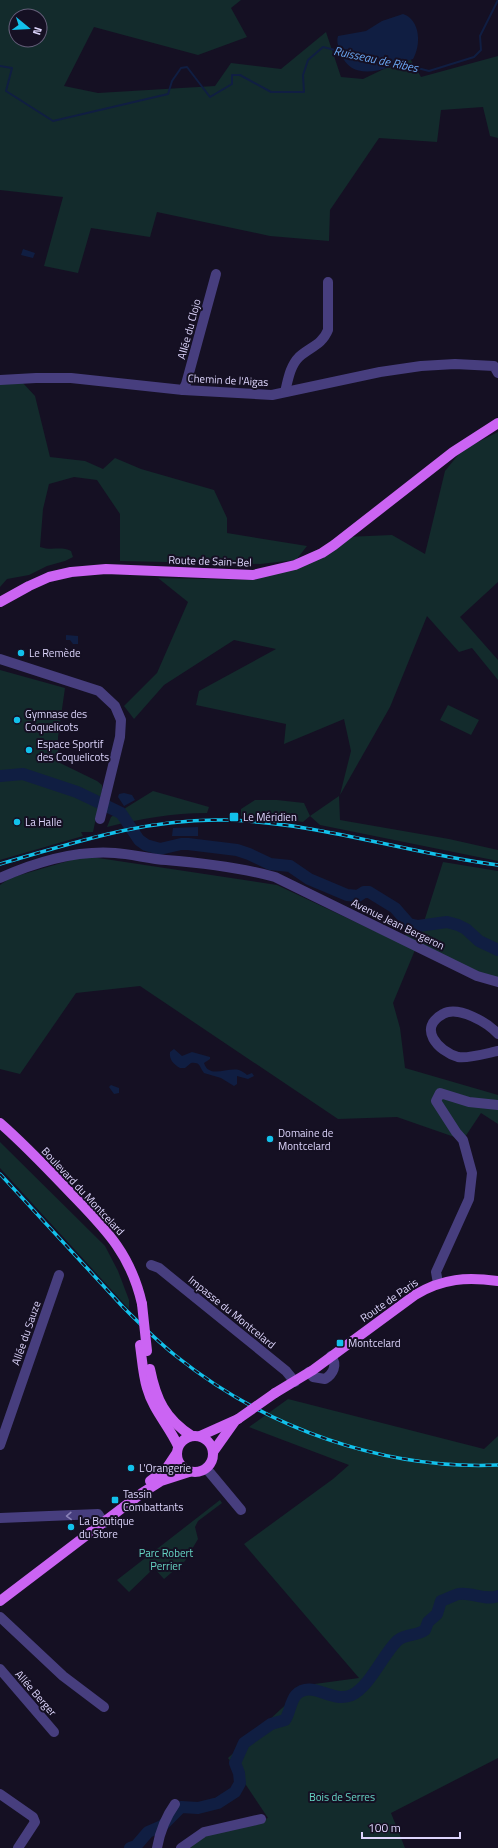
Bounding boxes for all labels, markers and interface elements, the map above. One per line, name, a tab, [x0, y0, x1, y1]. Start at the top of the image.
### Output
north arrow	[8, 8, 48, 48]
text: N	[29, 25, 46, 37]
water label: Ruisseau de Ribes	[332, 41, 421, 77]
street label: Allée du Clojo	[173, 297, 205, 361]
street label: Chemin de l'Aigas	[187, 370, 269, 390]
street label: Route de Sain-Bel	[168, 552, 252, 570]
place label: Le Remède	[29, 645, 81, 661]
marker: Le Remède	[16, 648, 26, 658]
place label: Gymnase des Coquelicots	[25, 706, 87, 735]
marker: Gymnase des Coquelicots	[12, 715, 22, 725]
place label: Espace Sportif des Coquelicots	[37, 736, 109, 765]
marker: Espace Sportif des Coquelicots	[24, 745, 34, 755]
place label: Le Méridien	[243, 809, 297, 825]
marker: Le Méridien	[228, 811, 240, 823]
place label: La Halle	[25, 814, 62, 830]
marker: La Halle	[12, 817, 22, 827]
street label: Avenue Jean Bergeron	[349, 894, 447, 954]
place label: Domaine de Montcelard	[278, 1125, 334, 1154]
marker: Domaine de Montcelard	[265, 1134, 275, 1144]
street label: Boulevard du Montcelard	[38, 1143, 128, 1239]
street label: Impasse du Montcelard	[185, 1272, 279, 1352]
street label: Route de Paris	[357, 1274, 421, 1326]
street label: Allée du Sauze	[8, 1298, 45, 1367]
place label: Montcelard	[348, 1335, 401, 1351]
marker: Montcelard	[335, 1338, 345, 1348]
place label: L'Orangerie	[139, 1460, 191, 1476]
marker: L'Orangerie	[126, 1463, 136, 1473]
place label: Tassin Combattants	[123, 1486, 183, 1515]
marker: Tassin Combattants	[110, 1495, 120, 1505]
one-way arrow	[66, 1511, 72, 1520]
place label: La Boutique du Store	[79, 1513, 135, 1542]
marker: La Boutique du Store	[66, 1522, 76, 1532]
park label: Parc Robert Perrier	[139, 1545, 193, 1574]
street label: Allée Berger	[12, 1667, 61, 1720]
park label: Bois de Serres	[309, 1789, 375, 1805]
scale bar	[362, 1814, 460, 1840]
text: 100 m	[368, 1818, 401, 1837]

